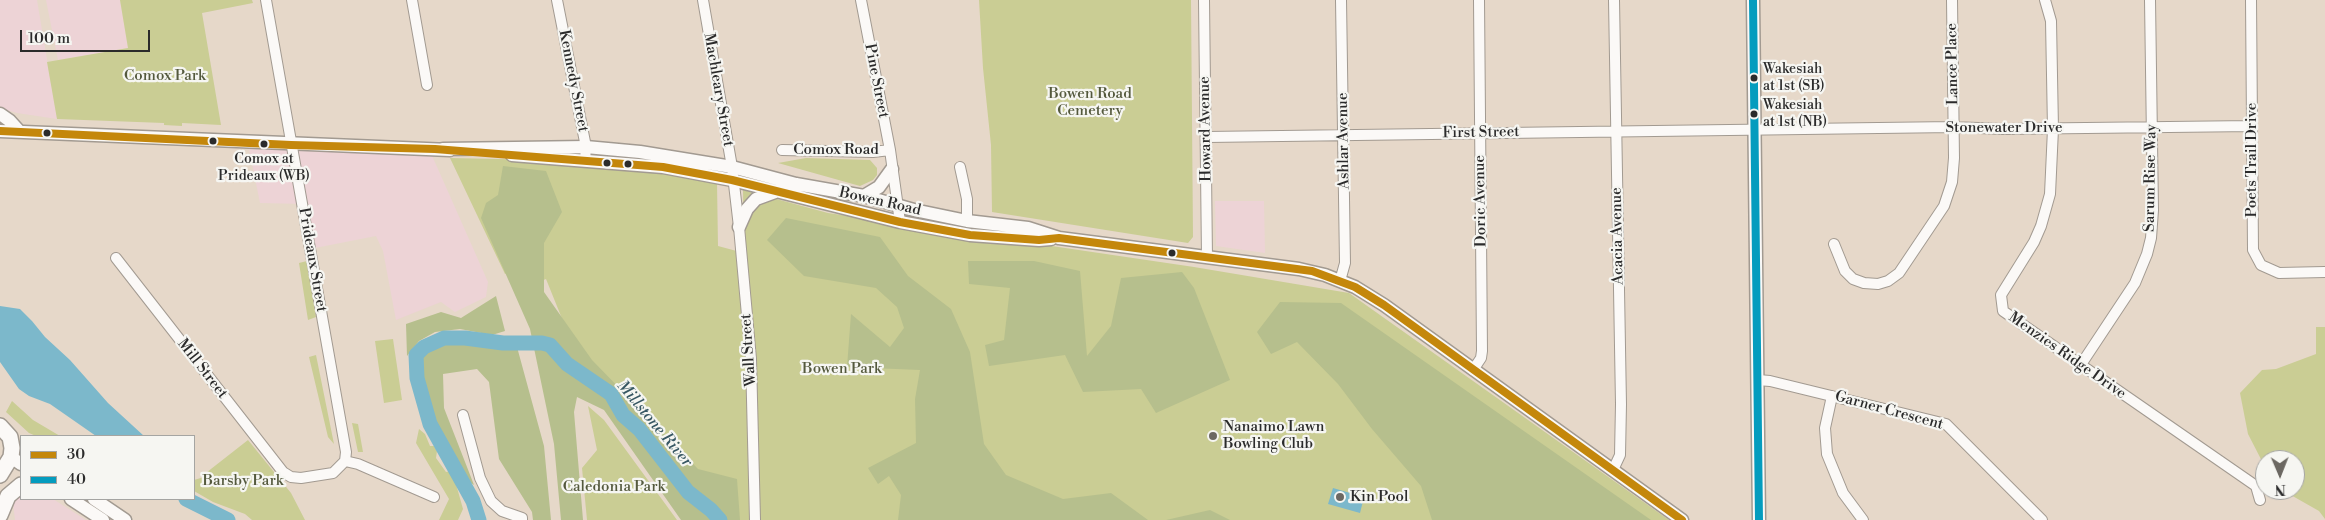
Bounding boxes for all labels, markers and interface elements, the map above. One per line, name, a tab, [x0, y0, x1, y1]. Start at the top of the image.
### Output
scale bar	[22, 20, 152, 52]
street label: Lance Place	[1943, 23, 1963, 105]
street label: Kennedy Street	[554, 28, 592, 134]
text: 100 m	[28, 29, 70, 48]
street label: Machleary Street	[699, 32, 737, 148]
street label: Pine Street	[860, 42, 892, 120]
place label: Wakesiah at 1st (SB)	[1763, 62, 1825, 94]
park label: Comox Park	[124, 67, 206, 85]
marker: Wakesiah at 1st (SB)	[1749, 73, 1759, 83]
street label: Howard Avenue	[1196, 76, 1216, 182]
park label: Bowen Road Cemetery	[1048, 85, 1132, 120]
street label: Ashlar Avenue	[1334, 92, 1354, 190]
place label: Wakesiah at 1st (NB)	[1763, 98, 1827, 130]
street label: Poets Trail Drive	[2243, 103, 2261, 217]
marker: Wakesiah at 1st (NB)	[1749, 109, 1759, 119]
street label: Stonewater Drive	[1945, 119, 2063, 137]
street label: First Street	[1442, 123, 1520, 143]
street label: Sarum Rise Way	[2141, 124, 2161, 232]
unlabelled marker	[42, 128, 52, 138]
unlabelled marker	[208, 136, 218, 146]
marker: Comox at Prideaux (WB)	[259, 139, 269, 149]
street label: Comox Road	[793, 141, 879, 159]
place label: Comox at Prideaux (WB)	[218, 152, 310, 184]
street label: Doric Avenue	[1471, 155, 1491, 247]
unlabelled marker	[602, 158, 612, 168]
unlabelled marker	[623, 159, 633, 169]
street label: Bowen Road	[837, 184, 923, 220]
street label: Acacia Avenue	[1608, 187, 1628, 285]
street label: Prideaux Street	[294, 206, 330, 314]
unlabelled marker	[1167, 248, 1177, 258]
street label: Menzies Ridge Drive	[2005, 309, 2129, 403]
street label: Wall Street	[737, 313, 761, 387]
street label: Mill Street	[173, 336, 231, 402]
park label: Bowen Park	[802, 360, 882, 378]
water label: Millstone River	[612, 377, 696, 471]
street label: Garner Crescent	[1833, 388, 1945, 434]
place label: Nanaimo Lawn Bowling Club	[1223, 418, 1324, 453]
marker: Nanaimo Lawn Bowling Club	[1207, 430, 1219, 442]
legend	[20, 435, 195, 500]
text: 30	[67, 445, 85, 464]
north arrow	[2255, 450, 2305, 500]
text: 40	[67, 470, 86, 489]
park label: Barsby Park	[202, 472, 284, 490]
park label: Caledonia Park	[563, 478, 665, 496]
text: N	[2275, 480, 2286, 498]
place label: Kin Pool	[1350, 488, 1408, 506]
marker: Kin Pool	[1334, 491, 1346, 503]

